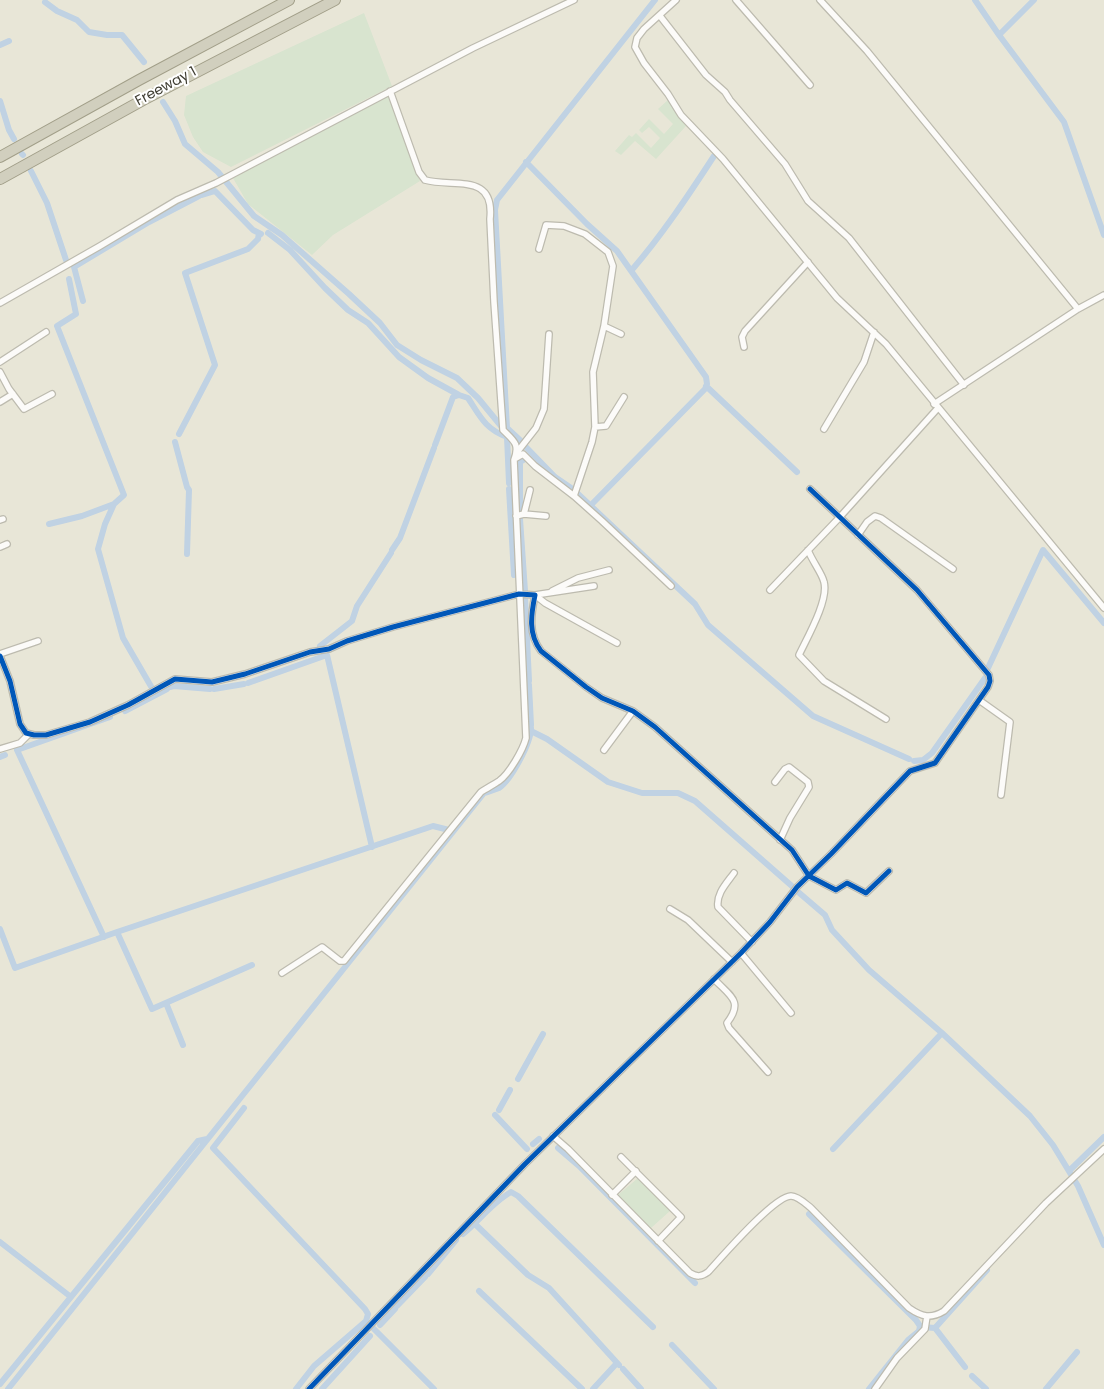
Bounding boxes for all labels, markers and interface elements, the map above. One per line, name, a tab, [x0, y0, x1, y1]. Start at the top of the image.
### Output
street label: Freeway 1	[133, 64, 199, 110]

